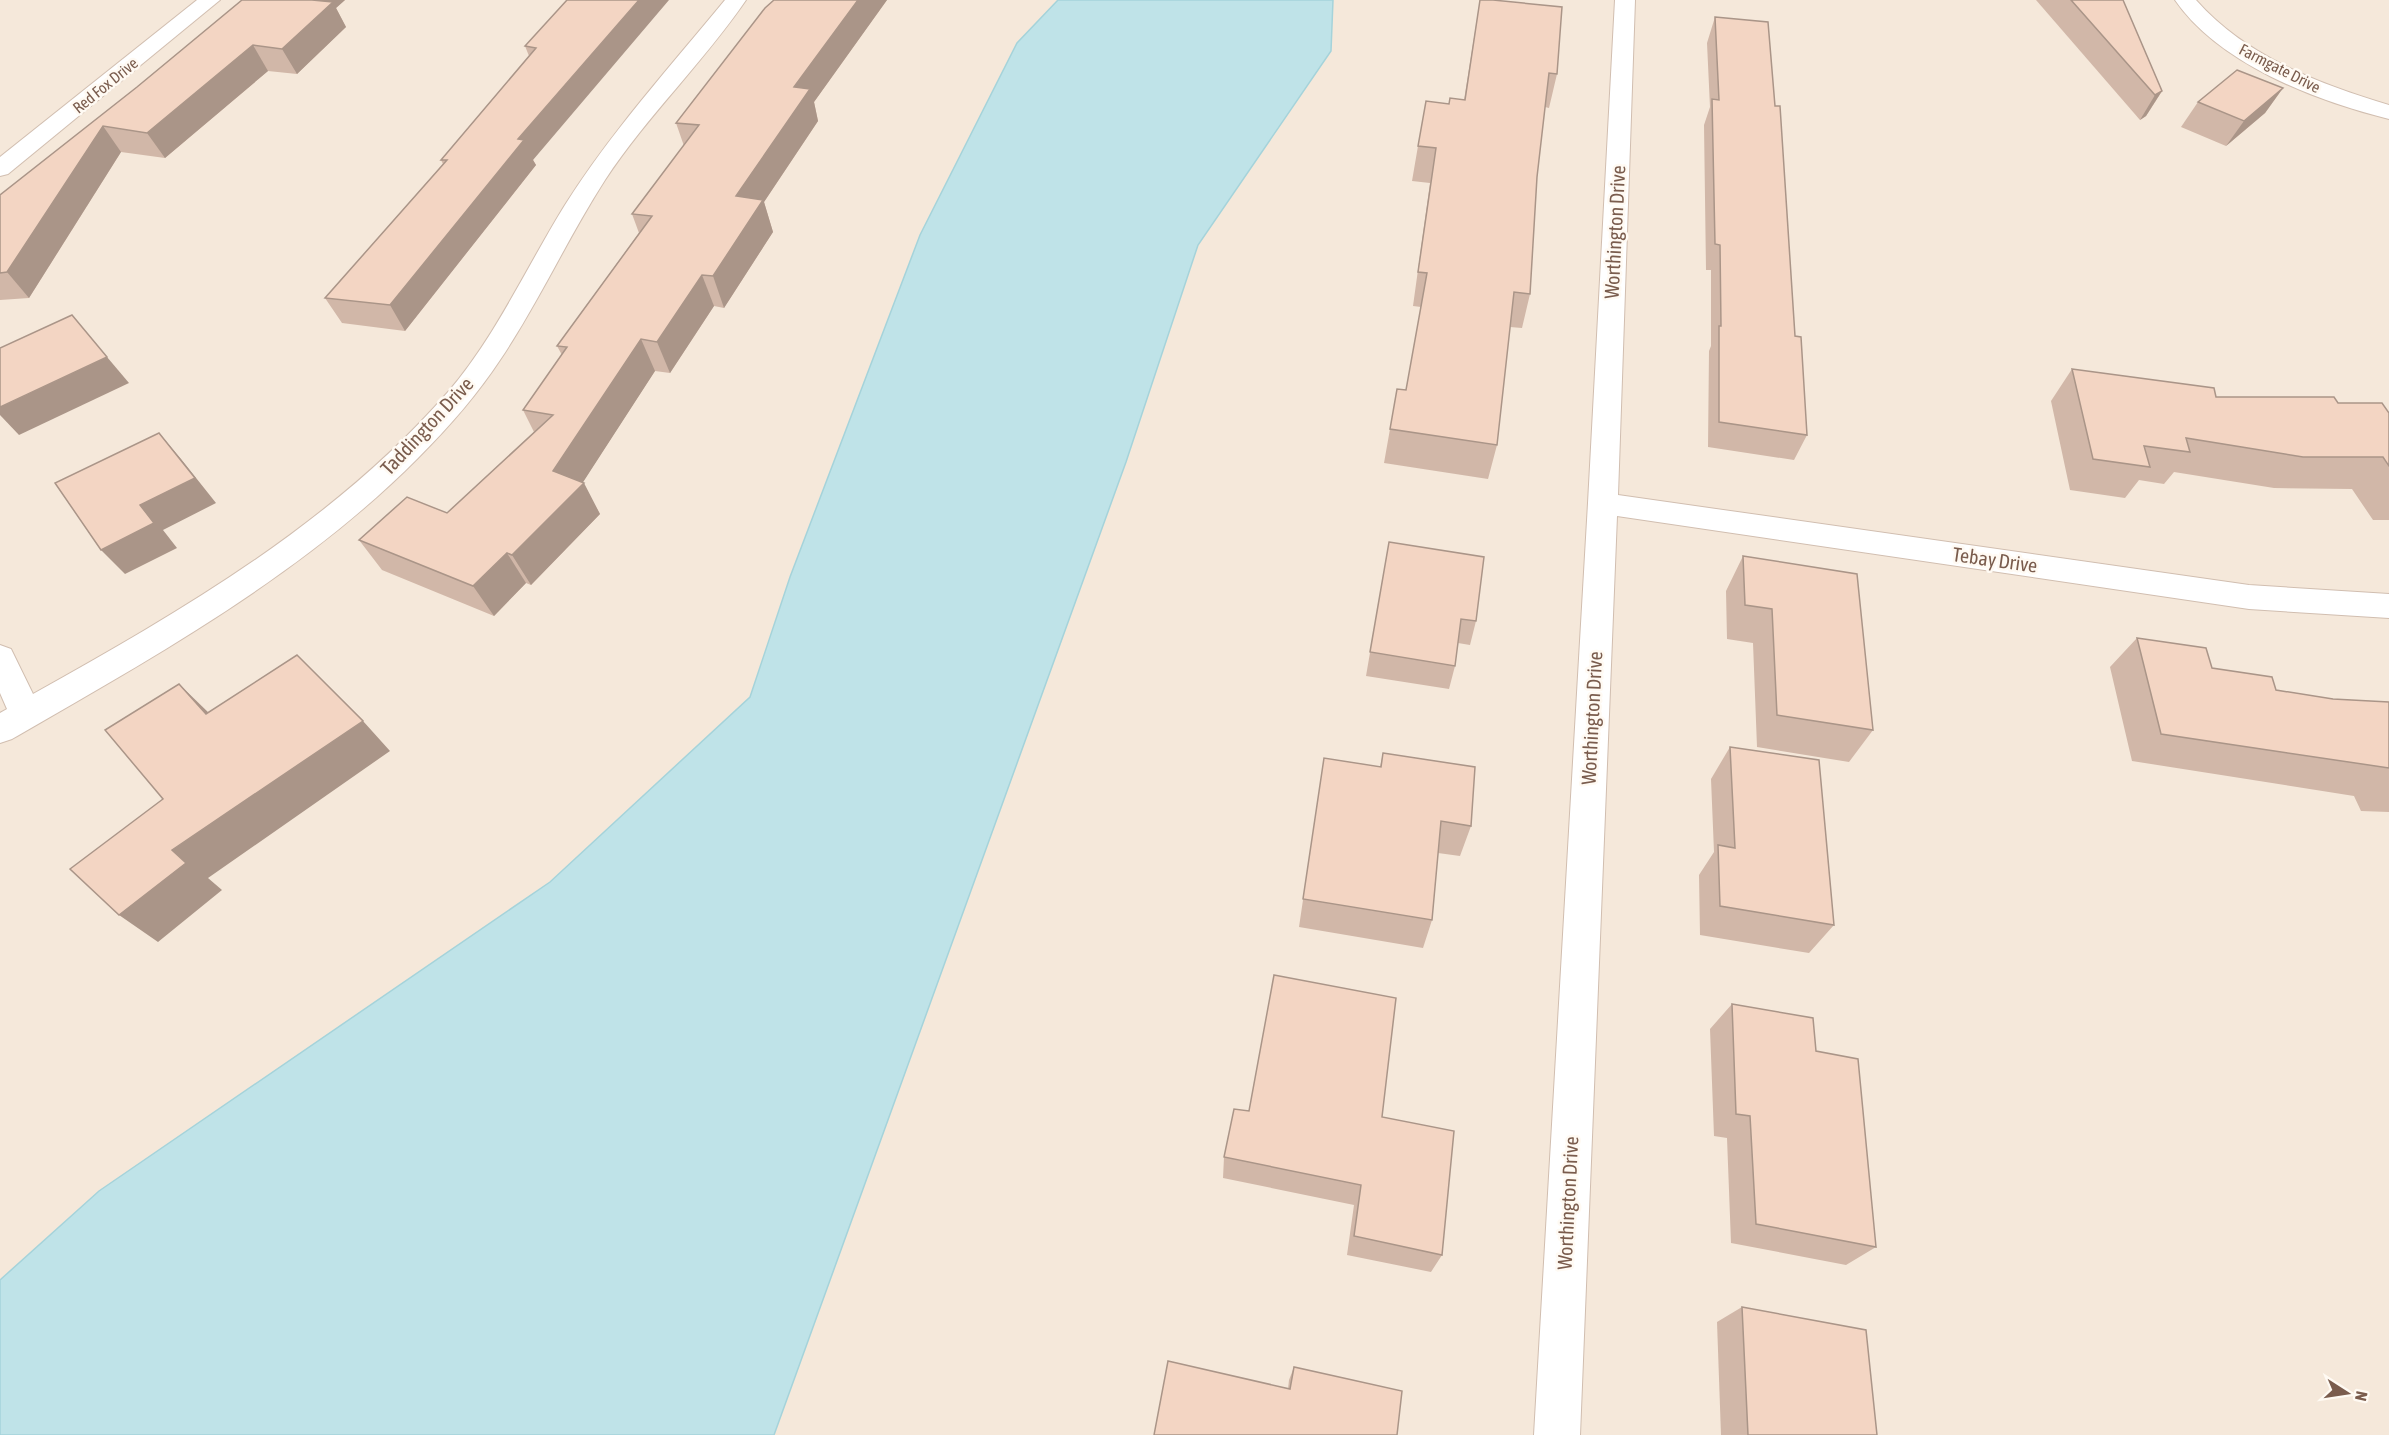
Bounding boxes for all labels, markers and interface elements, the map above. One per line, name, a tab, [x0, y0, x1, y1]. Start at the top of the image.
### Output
street label: Farmgate Drive	[2236, 40, 2324, 97]
street label: Red Fox Drive	[69, 53, 141, 117]
street label: Worthington Drive	[1600, 165, 1629, 299]
street label: Taddington Drive	[376, 372, 478, 479]
street label: Tebay Drive	[1951, 542, 2039, 577]
street label: Worthington Drive	[1577, 651, 1606, 785]
street label: Worthington Drive	[1553, 1136, 1582, 1270]
north arrow	[2317, 1363, 2377, 1423]
text: N	[2352, 1390, 2371, 1403]

